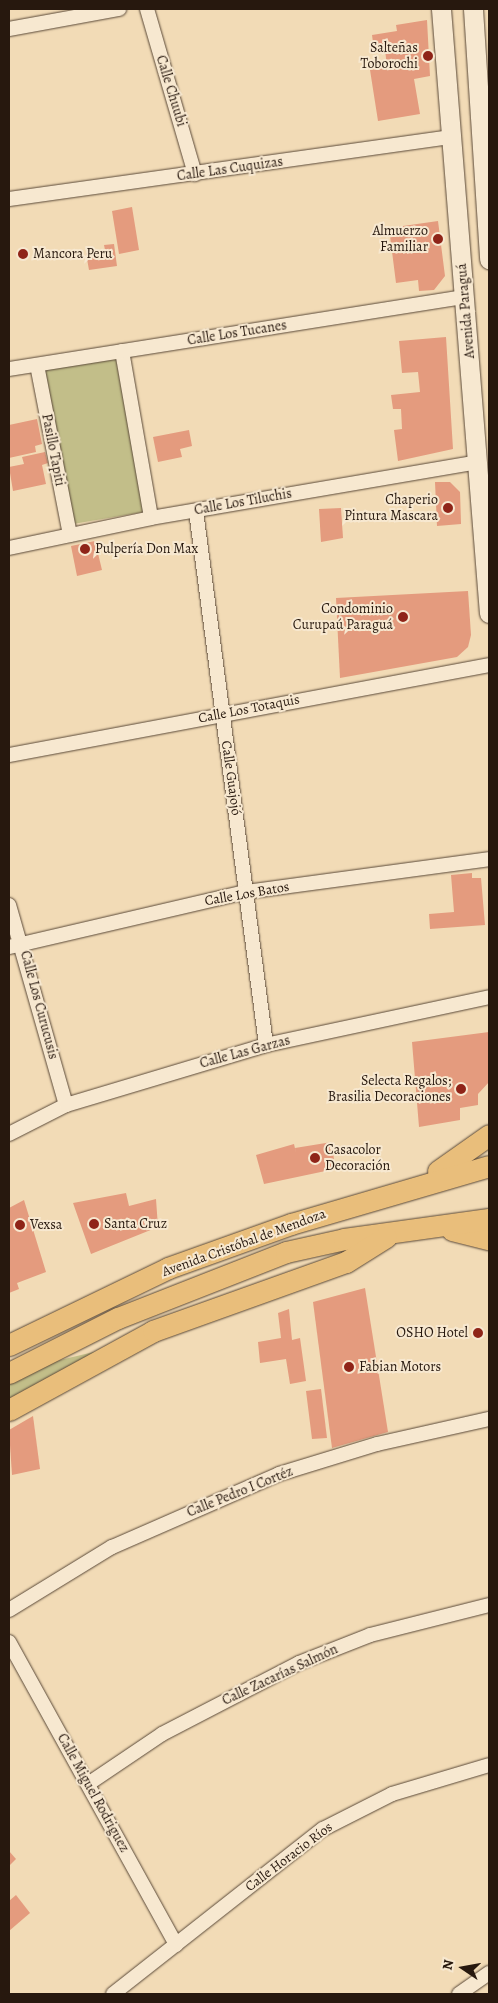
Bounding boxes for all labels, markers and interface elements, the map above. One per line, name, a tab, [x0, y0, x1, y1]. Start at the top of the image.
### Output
place label: Salteñas Toborochi	[361, 40, 418, 72]
marker: Salteñas Toborochi	[422, 50, 434, 62]
street label: Calle Chuubi	[152, 53, 190, 129]
street label: Calle Las Cuquizas	[176, 153, 284, 185]
place label: Almuerzo Familiar	[372, 223, 428, 256]
marker: Almuerzo Familiar	[432, 233, 444, 245]
place label: Mancora Peru	[33, 246, 112, 262]
marker: Mancora Peru	[17, 248, 29, 260]
street label: Avenida Paraguá	[453, 263, 479, 359]
street label: Calle Los Tucanes	[186, 317, 288, 349]
street label: Pasillo Tapiti	[38, 412, 68, 488]
street label: Calle Los Tiluchis	[193, 485, 293, 519]
place label: Chaperio Pintura Mascara	[344, 492, 438, 524]
marker: Chaperio Pintura Mascara	[442, 502, 454, 514]
place label: Pulpería Don Max	[95, 541, 198, 557]
marker: Pulpería Don Max	[79, 543, 91, 555]
place label: Condominio Curupaú Paraguá	[293, 601, 393, 634]
marker: Condominio Curupaú Paraguá	[397, 611, 409, 623]
street label: Calle Los Totaquis	[197, 691, 301, 727]
street label: Calle Guajojó	[217, 740, 245, 816]
street label: Calle Los Batos	[203, 878, 291, 910]
street label: Calle Los Curucusis	[16, 949, 62, 1061]
street label: Calle Las Garzas	[198, 1032, 292, 1072]
place label: Selecta Regalos; Brasilia Decoraciones	[328, 1073, 451, 1106]
marker: Selecta Regalos; Brasilia Decoraciones	[455, 1083, 467, 1095]
place label: Casacolor Decoración	[325, 1142, 390, 1174]
marker: Casacolor Decoración	[309, 1152, 321, 1164]
street label: Avenida Cristóbal de Mendoza	[160, 1206, 328, 1280]
place label: Santa Cruz	[104, 1216, 167, 1232]
place label: Vexsa	[30, 1217, 62, 1233]
marker: Santa Cruz	[88, 1218, 100, 1230]
marker: Vexsa	[14, 1219, 26, 1231]
place label: OSHO Hotel	[396, 1325, 468, 1341]
marker: OSHO Hotel	[472, 1327, 484, 1339]
place label: Fabian Motors	[359, 1359, 441, 1375]
marker: Fabian Motors	[343, 1361, 355, 1373]
street label: Calle Pedro I Cortéz	[184, 1463, 296, 1521]
street label: Calle Zacarías Salmón	[220, 1641, 340, 1709]
street label: Calle Miguel Rodriguez	[53, 1731, 133, 1855]
street label: Calle Horacio Ríos	[242, 1819, 336, 1895]
north arrow	[438, 1943, 488, 1993]
text: N	[437, 1958, 458, 1972]

